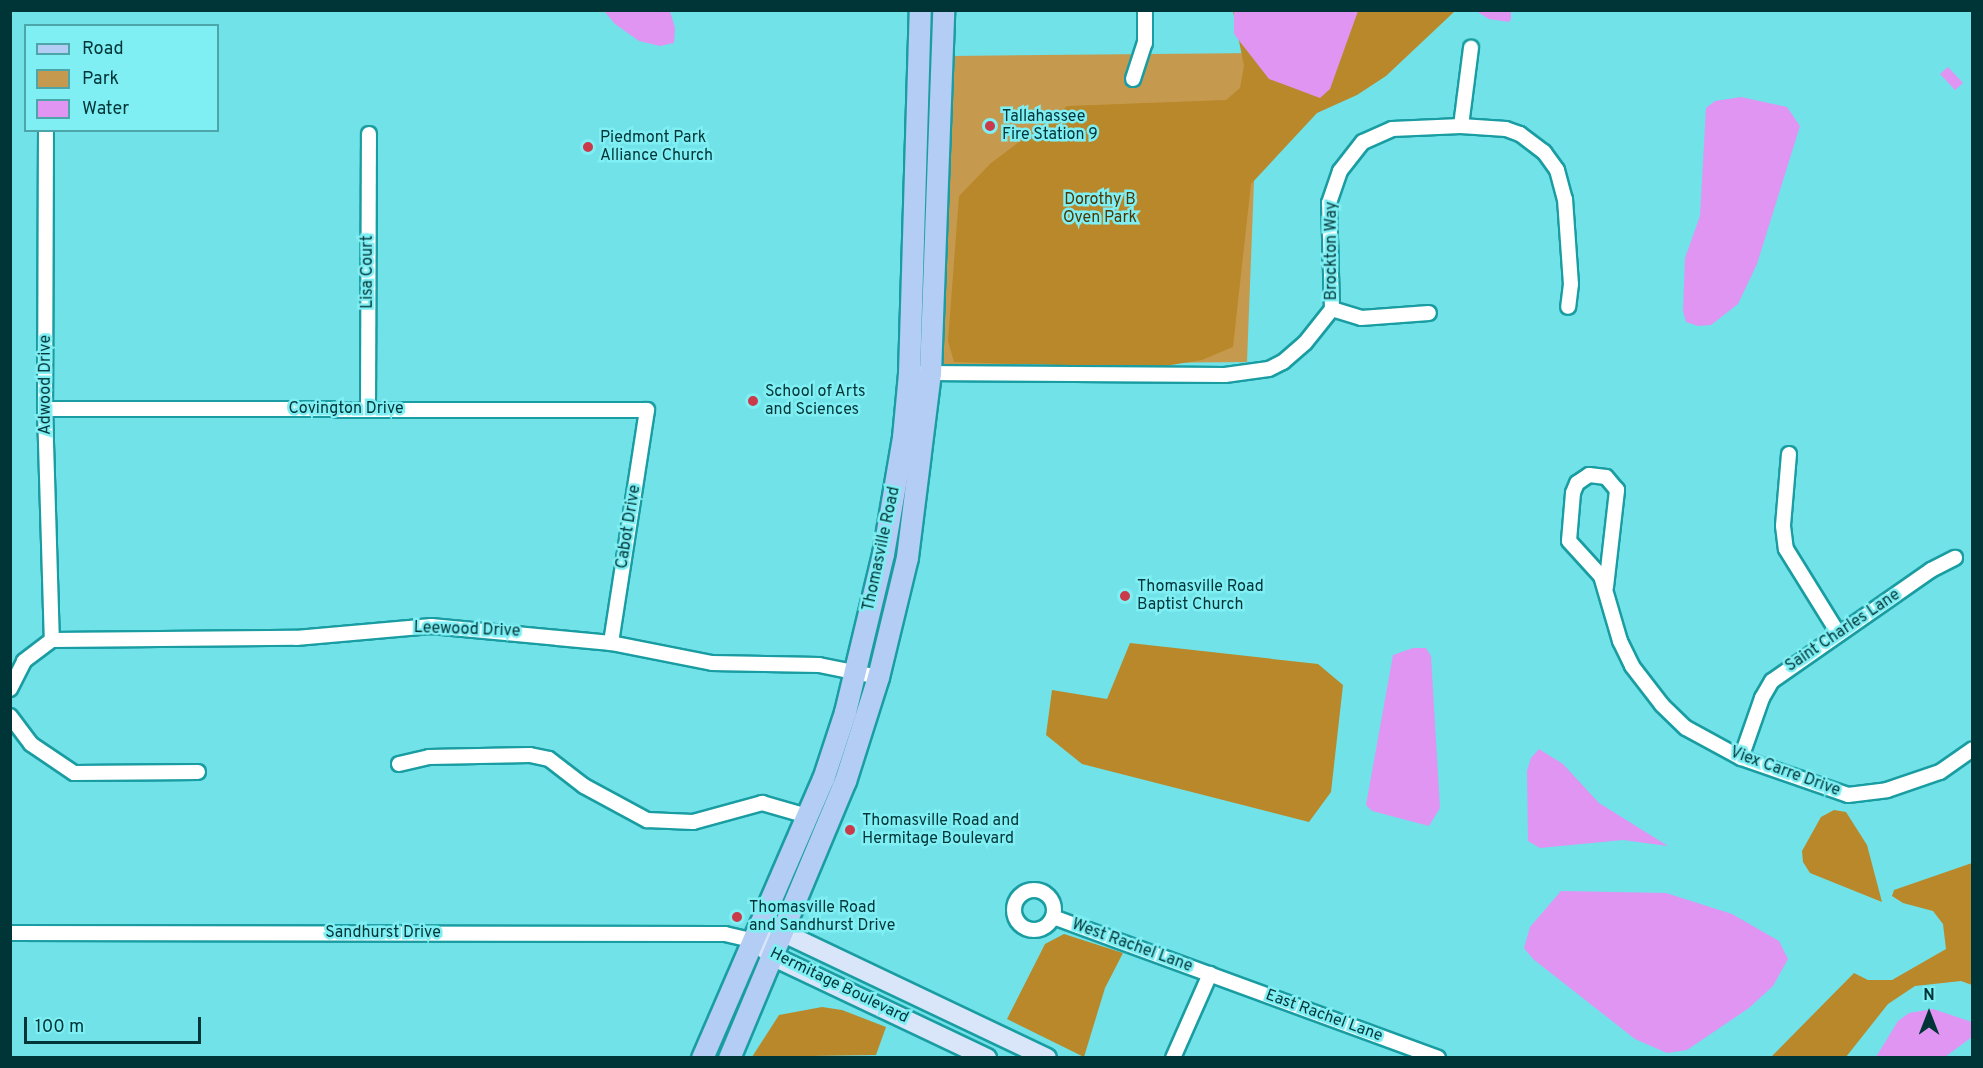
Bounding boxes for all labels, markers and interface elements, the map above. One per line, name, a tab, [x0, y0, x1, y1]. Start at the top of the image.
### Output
legend	[24, 24, 219, 132]
text: Road	[82, 38, 124, 61]
text: Park	[82, 68, 119, 91]
text: Water	[82, 98, 129, 121]
place label: Tallahassee Fire Station 9	[1002, 107, 1098, 145]
marker: Tallahassee Fire Station 9	[983, 119, 997, 133]
place label: Piedmont Park Alliance Church	[600, 128, 713, 166]
marker: Piedmont Park Alliance Church	[581, 140, 595, 154]
park label: Dorothy B Oven Park	[1063, 190, 1137, 228]
street label: Brockton Way	[1322, 201, 1342, 301]
street label: Lisa Court	[358, 235, 378, 309]
street label: Adwood Drive	[36, 335, 56, 435]
place label: School of Arts and Sciences	[765, 382, 866, 420]
marker: School of Arts and Sciences	[746, 394, 760, 408]
street label: Covington Drive	[288, 399, 404, 419]
street label: Cabot Drive	[613, 484, 645, 570]
street label: Thomasville Road	[859, 485, 905, 613]
place label: Thomasville Road Baptist Church	[1137, 577, 1264, 615]
street label: Saint Charles Lane	[1782, 586, 1904, 676]
marker: Thomasville Road Baptist Church	[1118, 589, 1132, 603]
street label: Leewood Drive	[413, 619, 521, 641]
street label: Viex Carre Drive	[1727, 743, 1843, 801]
place label: Thomasville Road and Hermitage Boulevard	[862, 811, 1019, 849]
marker: Thomasville Road and Hermitage Boulevard	[843, 823, 857, 837]
place label: Thomasville Road and Sandhurst Drive	[749, 898, 895, 936]
marker: Thomasville Road and Sandhurst Drive	[730, 910, 744, 924]
street label: West Rachel Lane	[1069, 915, 1195, 977]
street label: Sandhurst Drive	[325, 923, 441, 943]
street label: Hermitage Boulevard	[766, 944, 912, 1028]
north arrow	[1899, 984, 1959, 1044]
street label: East Rachel Lane	[1263, 986, 1385, 1046]
text: N	[1923, 986, 1935, 1006]
scale bar	[27, 1005, 204, 1043]
text: 100 m	[35, 1016, 84, 1039]

